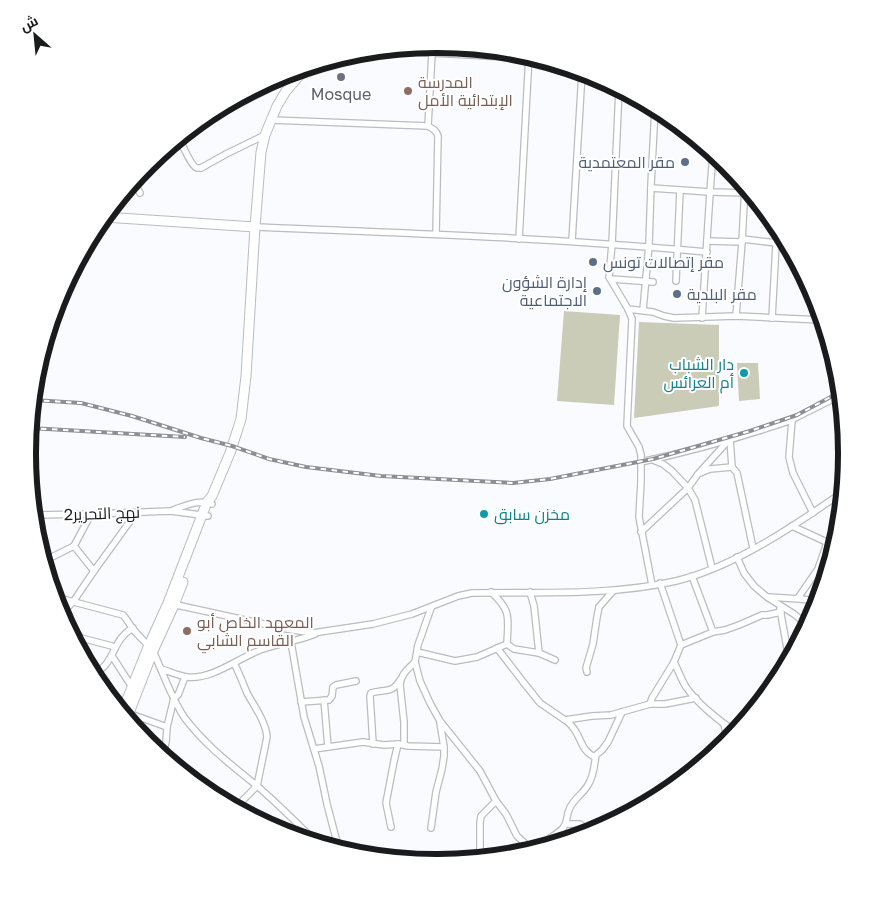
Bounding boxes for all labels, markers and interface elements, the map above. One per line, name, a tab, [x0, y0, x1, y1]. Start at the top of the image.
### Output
north arrow	[10, 10, 60, 60]
text: ش	[17, 11, 41, 36]
marker: Mosque	[335, 71, 347, 83]
place label: المدرسة الإبتدائية الأمل	[418, 72, 513, 111]
place label: Mosque	[311, 84, 371, 104]
marker: المدرسة الإبتدائية الأمل	[402, 85, 414, 97]
place label: مقر المعتمدية	[578, 152, 675, 172]
marker: مقر المعتمدية	[679, 156, 691, 168]
place label: مقر إتصالات تونس	[603, 252, 724, 273]
marker: مقر إتصالات تونس	[587, 256, 599, 268]
place label: إدارة الشؤون الاجتماعية	[502, 272, 587, 310]
place label: مقر البلدية	[687, 284, 757, 304]
marker: إدارة الشؤون الاجتماعية	[591, 285, 603, 297]
marker: مقر البلدية	[671, 288, 683, 300]
place label: دار الشباب أم العرائس	[663, 354, 734, 394]
marker: دار الشباب أم العرائس	[738, 367, 750, 379]
street label: نهج التحرير2	[63, 502, 141, 526]
place label: مخزن سابق	[494, 504, 570, 525]
marker: مخزن سابق	[478, 508, 490, 520]
place label: المعهد الخاص أبو القاسم الشابي	[197, 612, 314, 654]
marker: المعهد الخاص أبو القاسم الشابي	[181, 625, 193, 637]

